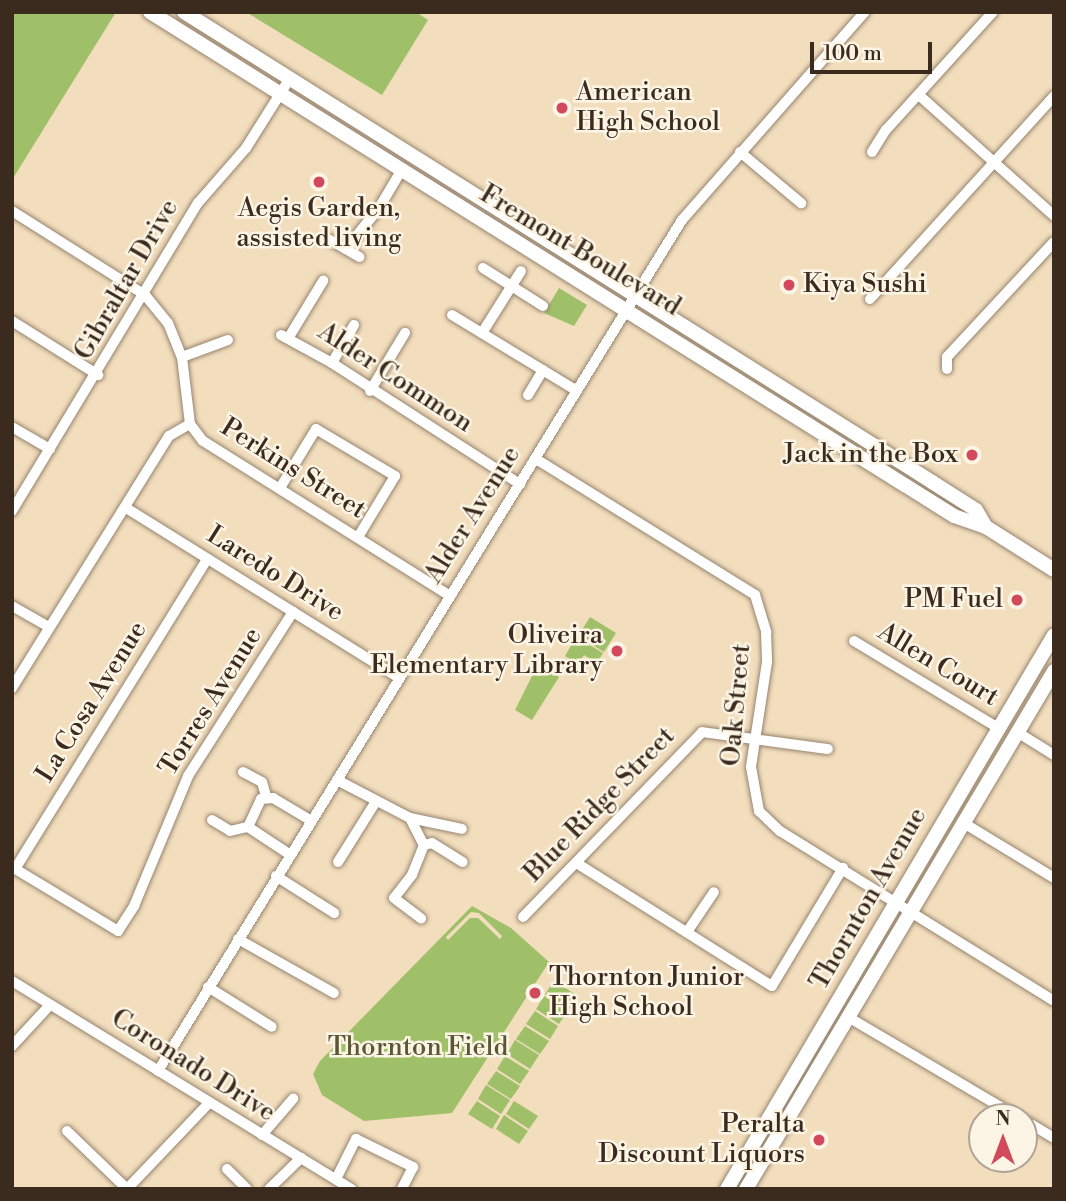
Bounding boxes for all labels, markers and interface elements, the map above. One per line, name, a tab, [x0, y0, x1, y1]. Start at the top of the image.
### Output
scale bar	[814, 28, 936, 72]
text: 100 m	[823, 41, 882, 67]
place label: American High School	[576, 77, 720, 138]
marker: American High School	[554, 100, 570, 116]
marker: Aegis Garden, assisted living	[311, 174, 327, 190]
street label: Fremont Boulevard	[474, 179, 686, 323]
place label: Aegis Garden, assisted living	[236, 193, 402, 255]
street label: Gibraltar Drive	[68, 194, 186, 366]
place label: Kiya Sushi	[803, 269, 927, 301]
marker: Kiya Sushi	[781, 277, 797, 293]
street label: Alder Common	[312, 316, 478, 440]
street label: Perkins Street	[215, 412, 371, 526]
place label: Jack in the Box	[783, 439, 958, 471]
street label: Alder Avenue	[419, 441, 527, 589]
marker: Jack in the Box	[964, 447, 980, 463]
street label: Laredo Drive	[201, 520, 349, 628]
place label: PM Fuel	[904, 584, 1003, 616]
marker: PM Fuel	[1009, 592, 1025, 608]
street label: La Cosa Avenue	[30, 616, 154, 788]
street label: Allen Court	[872, 617, 1004, 713]
place label: Oliveira Elementary Library	[370, 620, 603, 682]
street label: Torres Avenue	[153, 622, 269, 782]
street label: Oak Street	[716, 642, 758, 768]
marker: Oliveira Elementary Library	[609, 643, 625, 659]
street label: Blue Ridge Street	[518, 721, 682, 889]
street label: Thornton Avenue	[804, 802, 934, 996]
place label: Thornton Junior High School	[549, 962, 744, 1024]
marker: Thornton Junior High School	[527, 985, 543, 1001]
street label: Coronado Drive	[105, 1003, 281, 1129]
park label: Thornton Field	[328, 1032, 508, 1064]
north arrow	[968, 1103, 1038, 1173]
text: N	[995, 1107, 1011, 1131]
place label: Peralta Discount Liquors	[598, 1109, 805, 1170]
marker: Peralta Discount Liquors	[811, 1132, 827, 1148]

